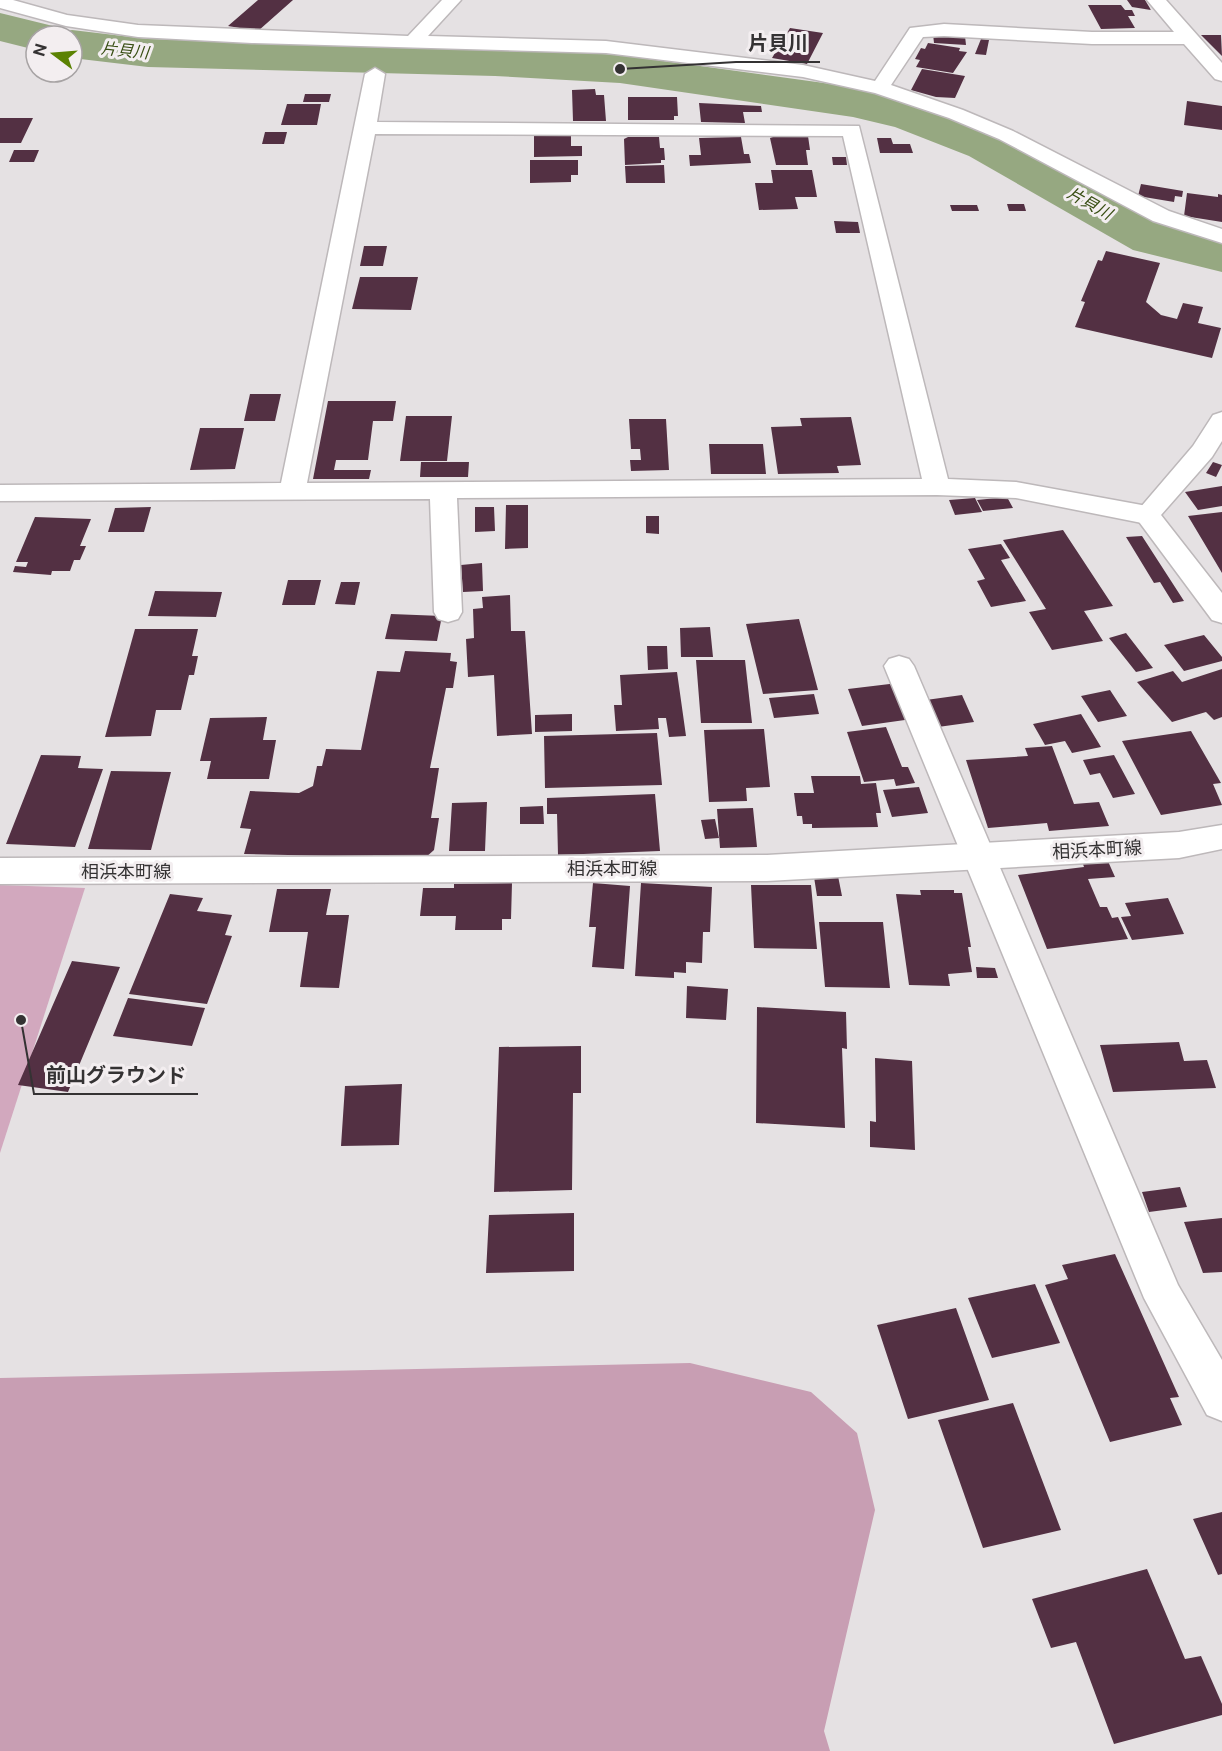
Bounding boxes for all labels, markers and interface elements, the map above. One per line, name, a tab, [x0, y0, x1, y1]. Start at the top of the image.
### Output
north arrow	[24, 24, 84, 84]
callout: 片貝川	[736, 24, 820, 62]
text: 片貝川	[748, 31, 808, 55]
water label: 片貝川	[100, 39, 152, 63]
text: N	[29, 41, 51, 59]
water label: 片貝川	[1064, 183, 1117, 224]
street label: 相浜本町線	[1051, 837, 1142, 862]
street label: 相浜本町線	[567, 858, 657, 879]
street label: 相浜本町線	[81, 861, 171, 882]
callout: 前山グラウンド	[34, 1056, 198, 1094]
text: 前山グラウンド	[46, 1063, 186, 1087]

